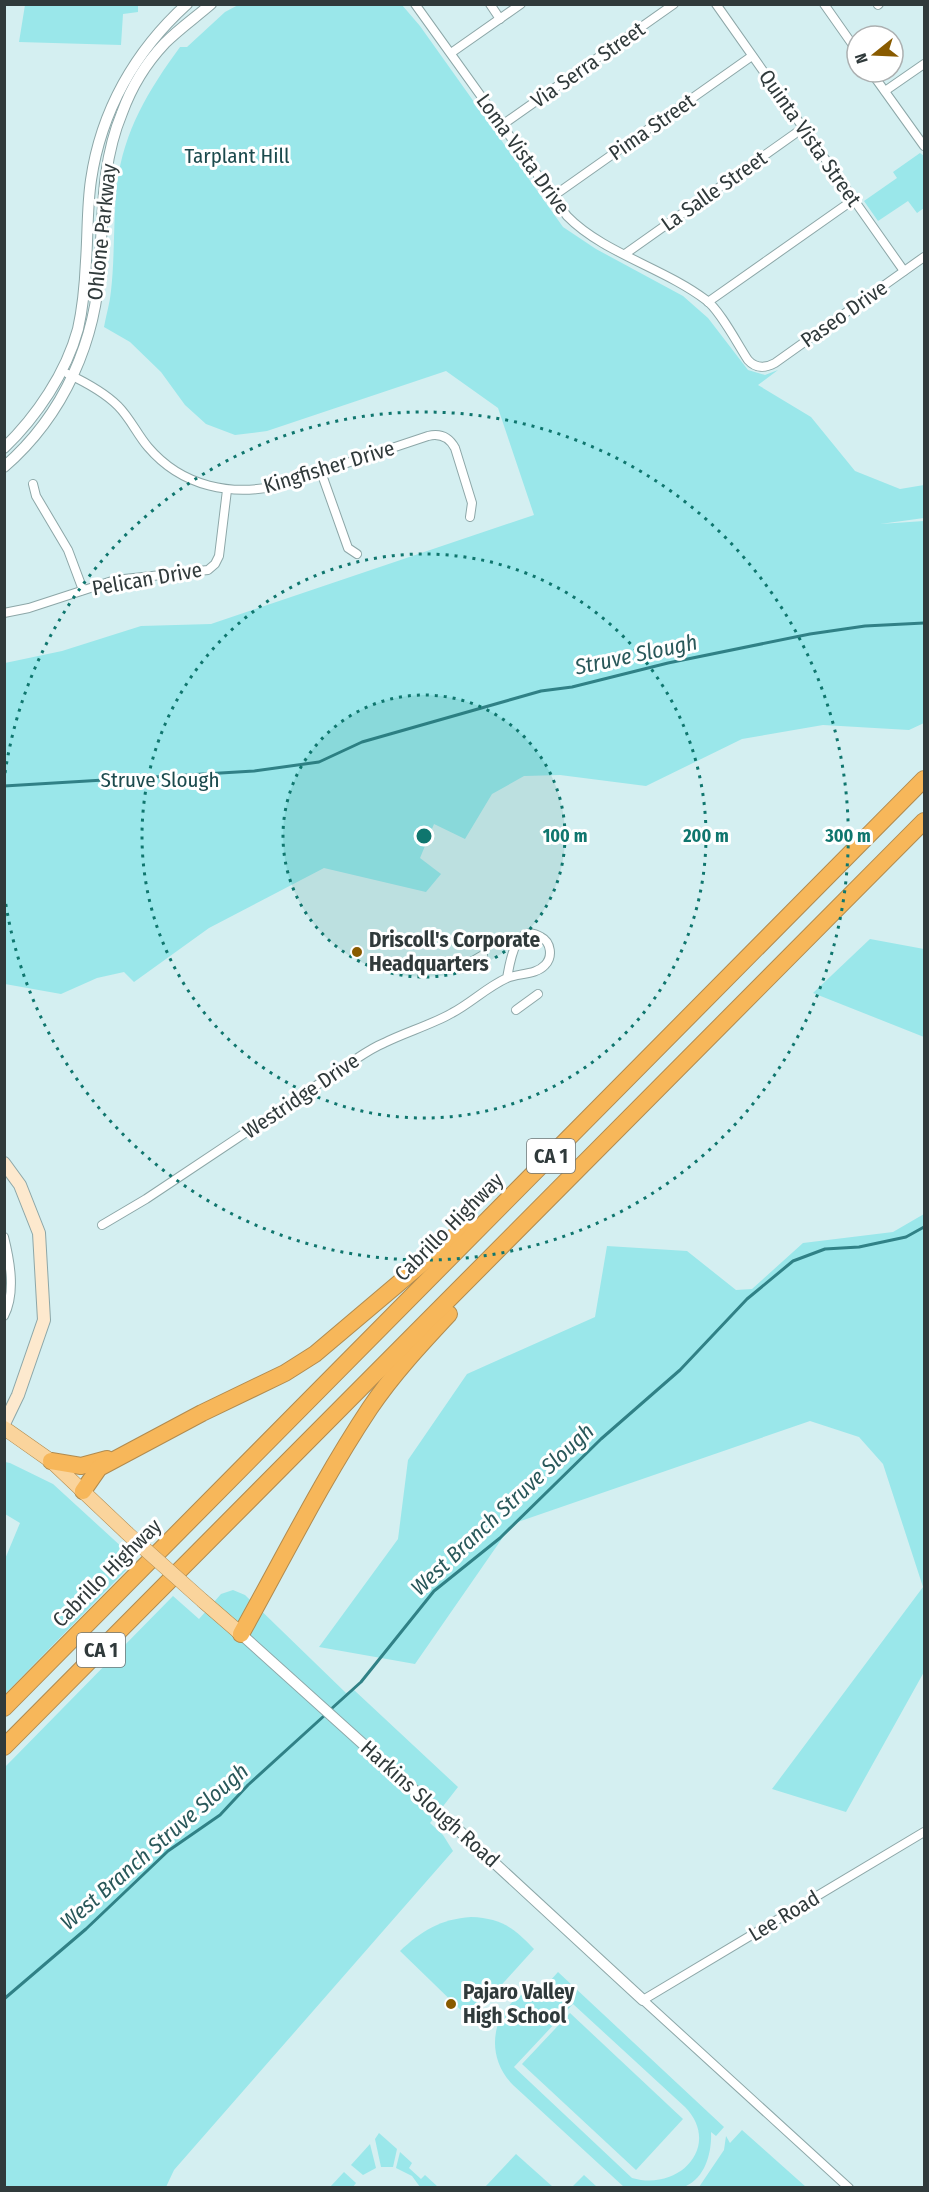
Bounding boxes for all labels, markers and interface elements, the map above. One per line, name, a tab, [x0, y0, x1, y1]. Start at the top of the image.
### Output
street label: Via Serra Street	[526, 16, 650, 114]
north arrow	[845, 24, 905, 84]
text: N	[851, 51, 872, 66]
street label: Quinta Vista Street	[753, 65, 867, 212]
street label: Pima Street	[604, 88, 700, 166]
street label: Loma Vista Drive	[471, 89, 575, 219]
park label: Tarplant Hill	[184, 143, 290, 169]
street label: La Salle Street	[656, 145, 772, 237]
street label: Ohlone Parkway	[82, 162, 122, 302]
street label: Paseo Drive	[796, 275, 892, 353]
street label: Kingfisher Drive	[260, 435, 398, 499]
street label: Pelican Drive	[90, 557, 204, 601]
water label: Struve Slough	[571, 628, 700, 681]
park label: Struve Slough	[101, 767, 220, 793]
text: 100 m	[543, 825, 587, 847]
text: 200 m	[682, 825, 729, 847]
text: 300 m	[824, 825, 871, 847]
centre of rings	[414, 826, 434, 846]
place label: Driscoll's Corporate Headquarters	[369, 927, 541, 977]
marker: Driscoll's Corporate Headquarters	[350, 945, 364, 959]
street label: Westridge Drive	[238, 1048, 364, 1144]
road number: CA 1	[527, 1139, 575, 1173]
street label: Cabrillo Highway	[389, 1167, 509, 1287]
water label: West Branch Struve Slough	[405, 1417, 599, 1601]
street label: Cabrillo Highway	[47, 1513, 167, 1633]
road number: CA 1	[77, 1633, 125, 1667]
street label: Harkins Slough Road	[355, 1735, 505, 1873]
water label: West Branch Struve Slough	[55, 1757, 254, 1935]
street label: Lee Road	[744, 1885, 824, 1947]
place label: Pajaro Valley High School	[463, 1979, 575, 2029]
marker: Pajaro Valley High School	[444, 1997, 458, 2011]

